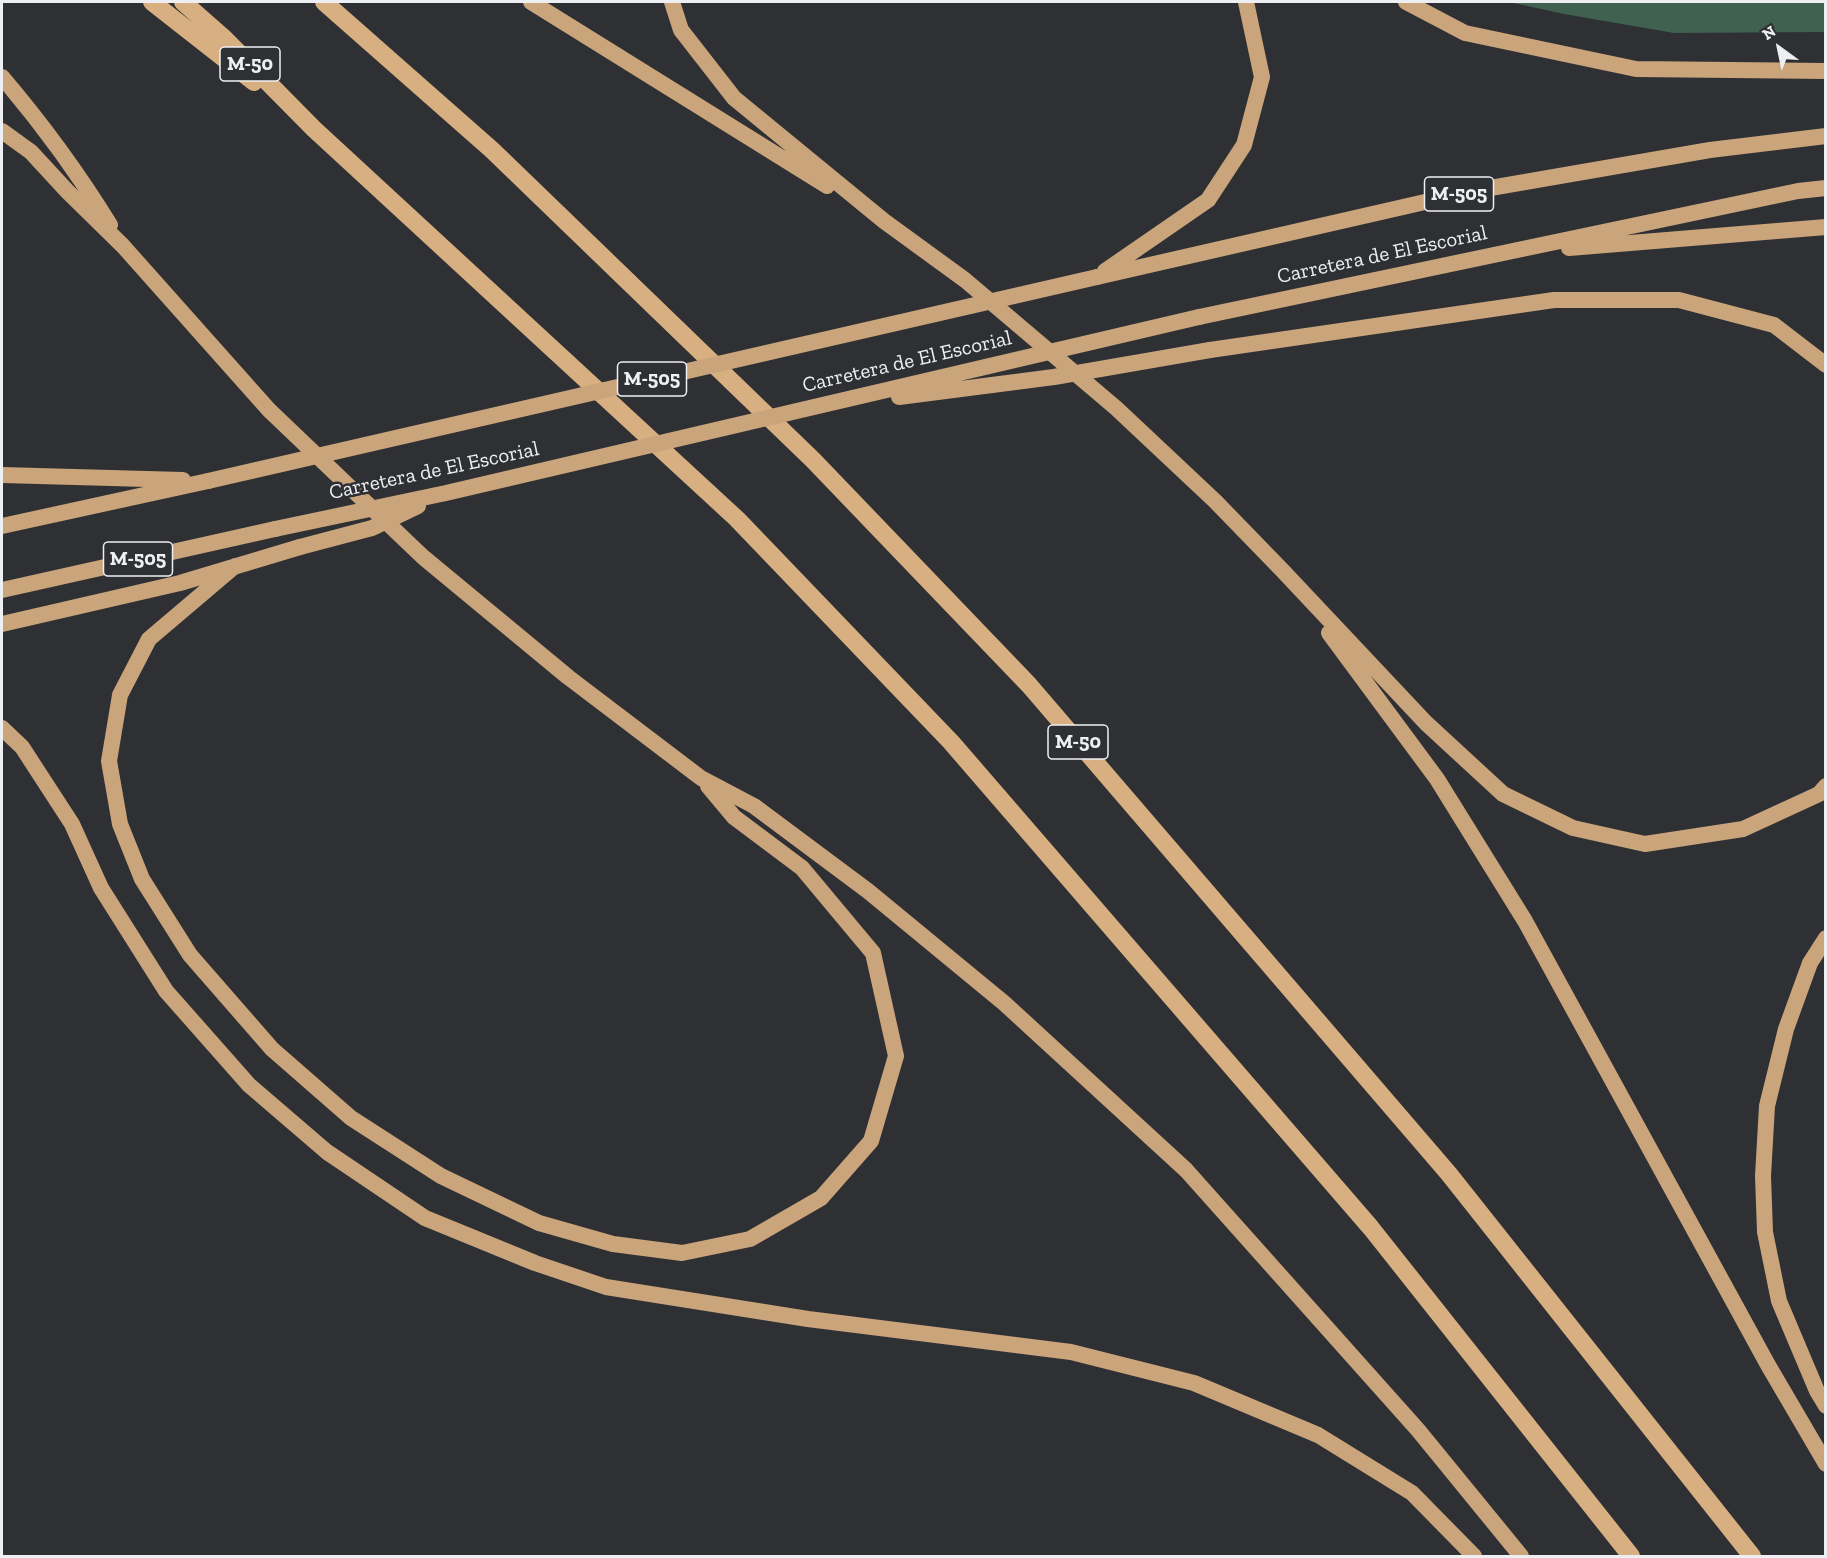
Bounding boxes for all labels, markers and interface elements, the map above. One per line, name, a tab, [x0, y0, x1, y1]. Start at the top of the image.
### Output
north arrow	[1749, 18, 1809, 78]
text: N	[1759, 21, 1779, 44]
road number: M-50	[220, 47, 280, 81]
road number: M-505	[1424, 177, 1494, 211]
street label: Carretera de El Escorial	[1275, 220, 1489, 290]
street label: Carretera de El Escorial	[800, 326, 1014, 398]
road number: M-505	[618, 362, 686, 396]
street label: Carretera de El Escorial	[327, 436, 541, 506]
road number: M-505	[104, 542, 172, 576]
road number: M-50	[1048, 725, 1108, 759]

